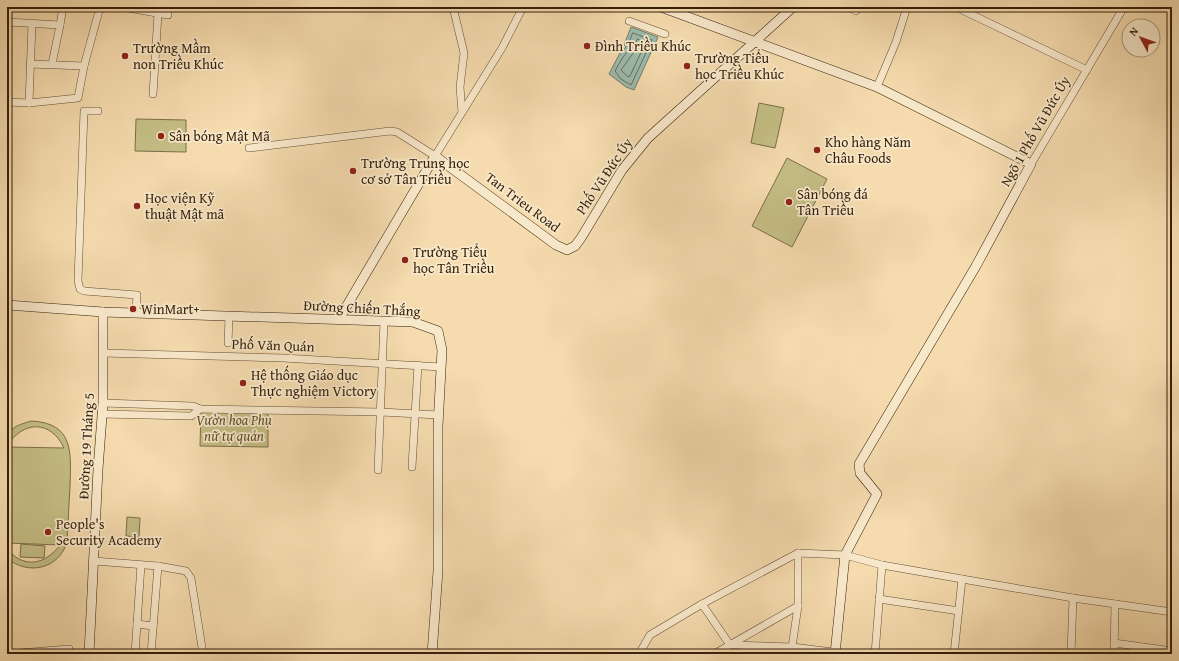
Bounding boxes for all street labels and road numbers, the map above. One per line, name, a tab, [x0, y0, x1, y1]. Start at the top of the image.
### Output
street label: Ngõ 1 Phố Vũ Đức Úy	[995, 72, 1075, 190]
street label: Phố Vũ Đức Úy	[571, 134, 637, 218]
street label: Tan Trieu Road	[481, 167, 565, 237]
street label: Đường Chiến Thắng	[303, 295, 421, 321]
street label: Phố Văn Quán	[231, 334, 315, 356]
street label: Đường 19 Tháng 5	[73, 392, 99, 500]

